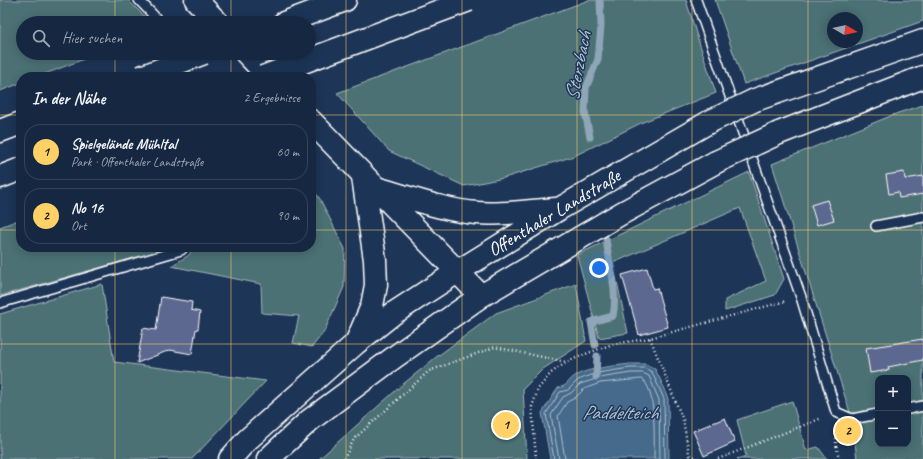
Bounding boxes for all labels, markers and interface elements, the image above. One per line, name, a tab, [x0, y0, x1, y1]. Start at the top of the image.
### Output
north arrow	[827, 12, 863, 48]
search box	[16, 16, 316, 60]
icon: search	[30, 27, 52, 49]
water label: Sterzbach	[559, 28, 597, 103]
text: Hier suchen	[62, 29, 122, 48]
text: In der Nähe	[32, 88, 105, 109]
text: 2 Ergebnisse	[244, 90, 300, 106]
text: Spielgelände Mühltal	[71, 135, 177, 154]
text: 1	[43, 144, 49, 160]
text: 60 m	[277, 144, 299, 160]
text: Park · Offenthaler Landstraße	[71, 154, 203, 170]
street label: Offenthaler Landstraße	[483, 163, 626, 262]
text: No 16	[71, 199, 103, 218]
text: 2	[43, 208, 49, 224]
text: 90 m	[277, 208, 299, 224]
text: Ort	[71, 218, 86, 234]
your location	[589, 258, 609, 278]
map controls	[875, 375, 911, 447]
button: +	[875, 375, 911, 411]
water label: Paddelteich	[582, 400, 660, 425]
pin: 1	[493, 410, 519, 440]
button: −	[875, 411, 911, 447]
pin: 2	[835, 416, 861, 446]

